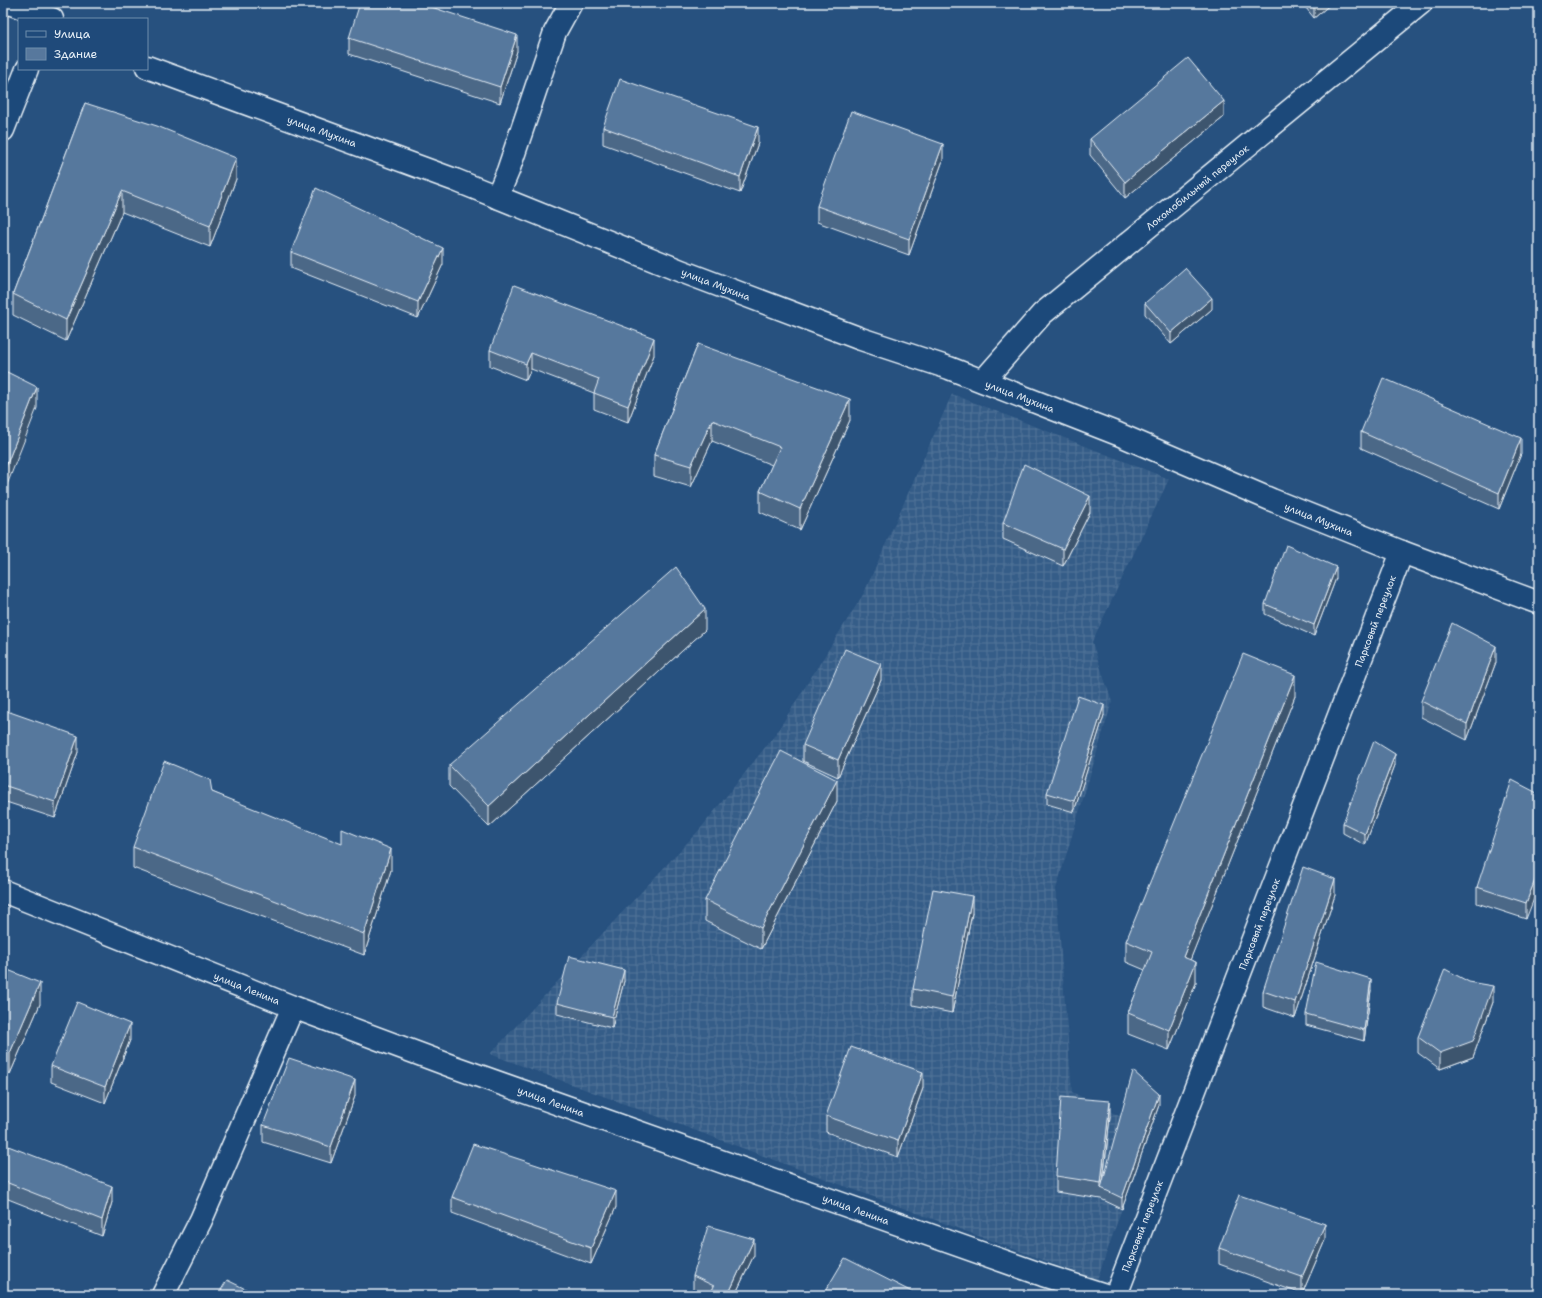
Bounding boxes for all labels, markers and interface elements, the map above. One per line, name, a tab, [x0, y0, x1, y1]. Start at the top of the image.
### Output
legend	[18, 18, 148, 70]
text: Улица	[54, 26, 91, 42]
text: Здание	[54, 46, 98, 62]
street label: улица Мухина	[285, 113, 359, 150]
street label: Локомобильный переулок	[1143, 141, 1252, 233]
street label: улица Мухина	[679, 265, 753, 304]
street label: улица Мухина	[983, 377, 1057, 416]
street label: улица Мухина	[1283, 500, 1356, 539]
street label: Парковый переулок	[1352, 573, 1399, 669]
street label: Парковый переулок	[1236, 876, 1283, 972]
street label: улица Ленина	[212, 969, 283, 1008]
street label: улица Ленина	[516, 1083, 587, 1120]
street label: Парковый переулок	[1119, 1178, 1166, 1274]
street label: улица Ленина	[821, 1191, 892, 1228]

